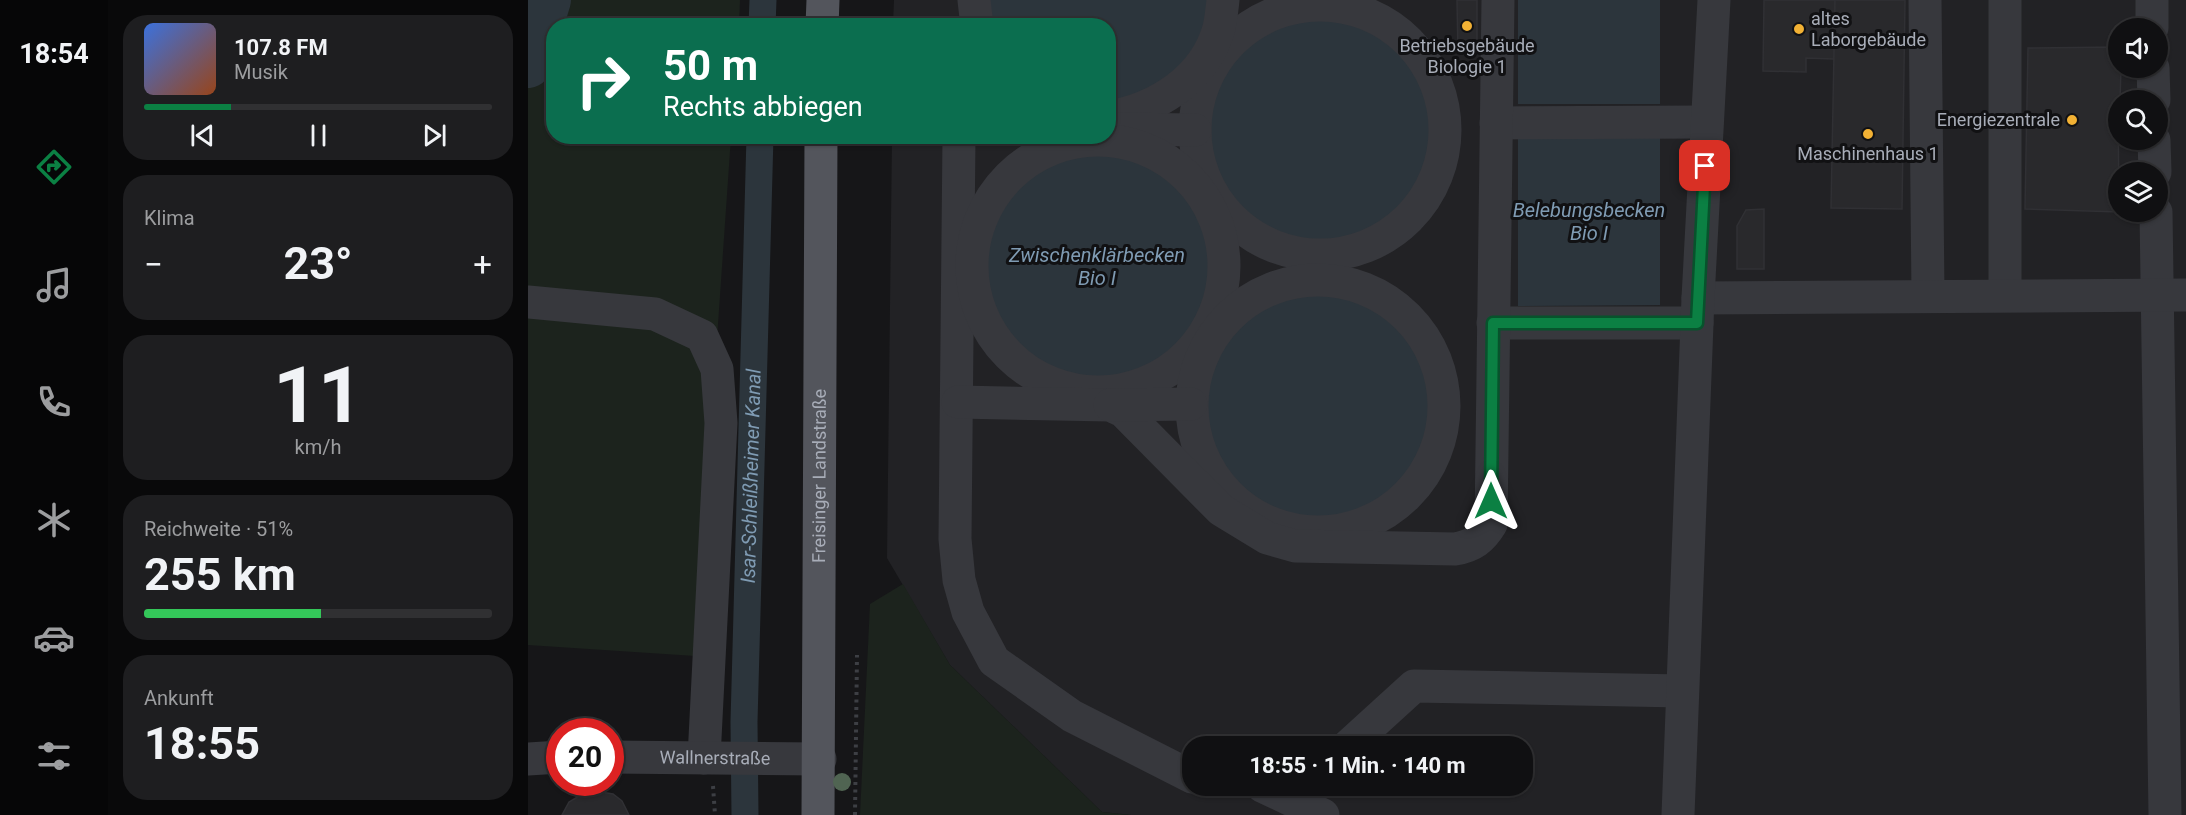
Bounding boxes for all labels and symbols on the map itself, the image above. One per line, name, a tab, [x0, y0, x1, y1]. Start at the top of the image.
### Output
place label: altes Laborgebäude	[1811, 8, 1926, 50]
marker: Betriebsgebäude Biologie 1	[1460, 19, 1474, 33]
marker: altes Laborgebäude	[1792, 22, 1806, 36]
place label: Betriebsgebäude Biologie 1	[1399, 35, 1535, 77]
place label: Energiezentrale	[1937, 109, 2060, 130]
marker: Energiezentrale	[2065, 113, 2079, 127]
marker: Maschinenhaus 1	[1861, 127, 1875, 141]
pin	[1679, 140, 1730, 191]
place label: Maschinenhaus 1	[1797, 143, 1939, 164]
water label: Belebungsbecken Bio I	[1513, 198, 1665, 245]
water label: Zwischenklärbecken Bio I	[1008, 243, 1185, 290]
water label: Isar-Schleißheimer Kanal	[736, 368, 766, 584]
street label: Freisinger Landstraße	[808, 389, 830, 563]
position arrow	[1459, 469, 1523, 533]
speed limit sign: 20	[546, 718, 624, 796]
street label: Wallnerstraße	[659, 746, 771, 769]

